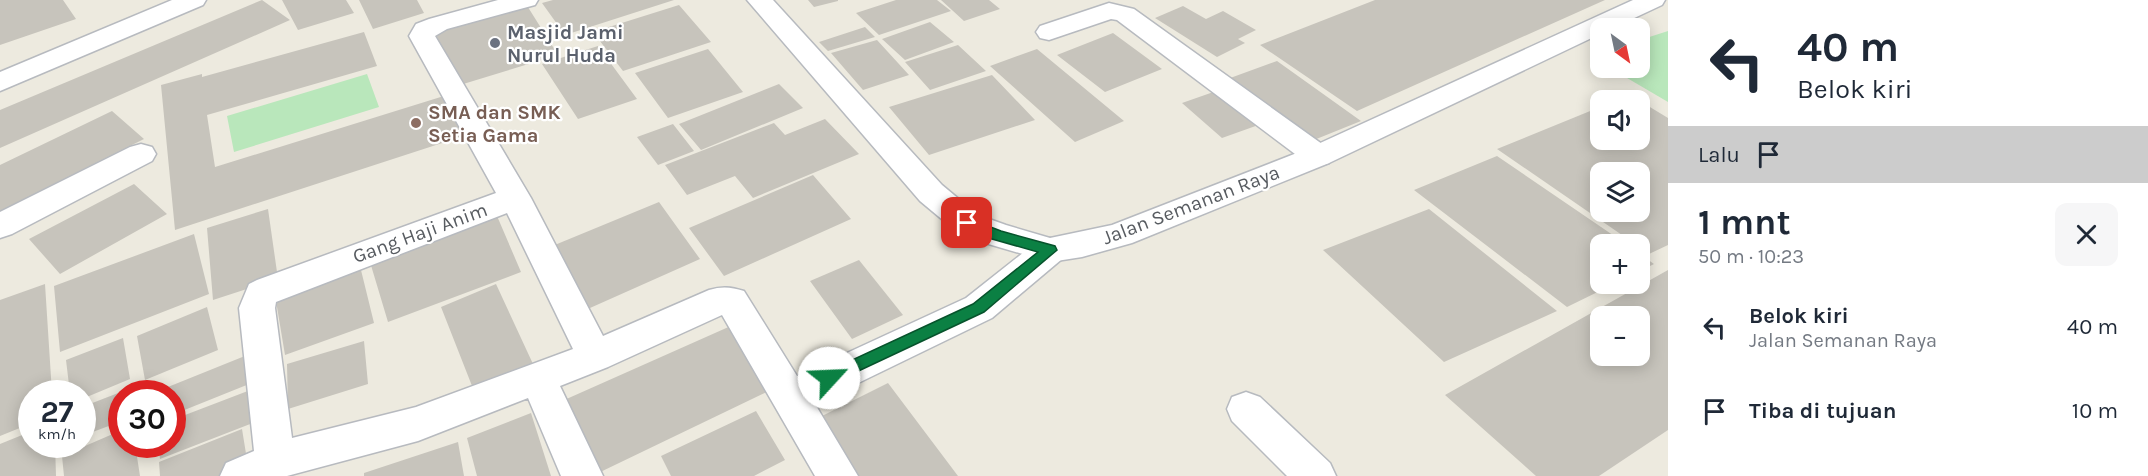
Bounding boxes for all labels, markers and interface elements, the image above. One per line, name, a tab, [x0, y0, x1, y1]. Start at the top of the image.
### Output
north arrow	[1590, 18, 1650, 78]
map controls	[1590, 18, 1650, 366]
place label: Masjid Jami Nurul Huda	[507, 21, 623, 67]
text: 40 m	[1797, 22, 1899, 72]
icon: left	[1698, 24, 1776, 102]
marker: Masjid Jami Nurul Huda	[488, 36, 502, 50]
text: Belok kiri	[1797, 73, 1913, 105]
button: sound	[1590, 90, 1650, 150]
place label: SMA dan SMK Setia Gama	[428, 101, 561, 147]
marker: SMA dan SMK Setia Gama	[409, 116, 423, 130]
icon: arrive	[1752, 138, 1785, 171]
text: Lalu	[1698, 142, 1740, 168]
street label: Jalan Semanan Raya	[1099, 161, 1283, 249]
button: layers	[1590, 162, 1650, 222]
pin	[941, 197, 992, 248]
street label: Gang Haji Anim	[350, 198, 490, 268]
text: 1 mnt	[1698, 201, 1791, 243]
button: close	[2055, 203, 2118, 266]
icon: arrive	[950, 206, 983, 239]
button: +	[1590, 234, 1650, 294]
text: 50 m · 10:23	[1698, 245, 1804, 268]
text: Belok kiri	[1749, 303, 1849, 329]
button: −	[1590, 306, 1650, 366]
icon: left	[1698, 311, 1731, 344]
text: 40 m	[2067, 314, 2118, 340]
text: Jalan Semanan Raya	[1749, 329, 1937, 352]
position arrow	[797, 346, 861, 410]
speed limit sign: 30	[108, 380, 186, 458]
text: 27	[40, 394, 74, 430]
icon: arrive	[1698, 395, 1731, 428]
text: Tiba di tujuan	[1749, 398, 1896, 424]
text: 10 m	[2072, 398, 2118, 424]
text: km/h	[38, 425, 76, 443]

